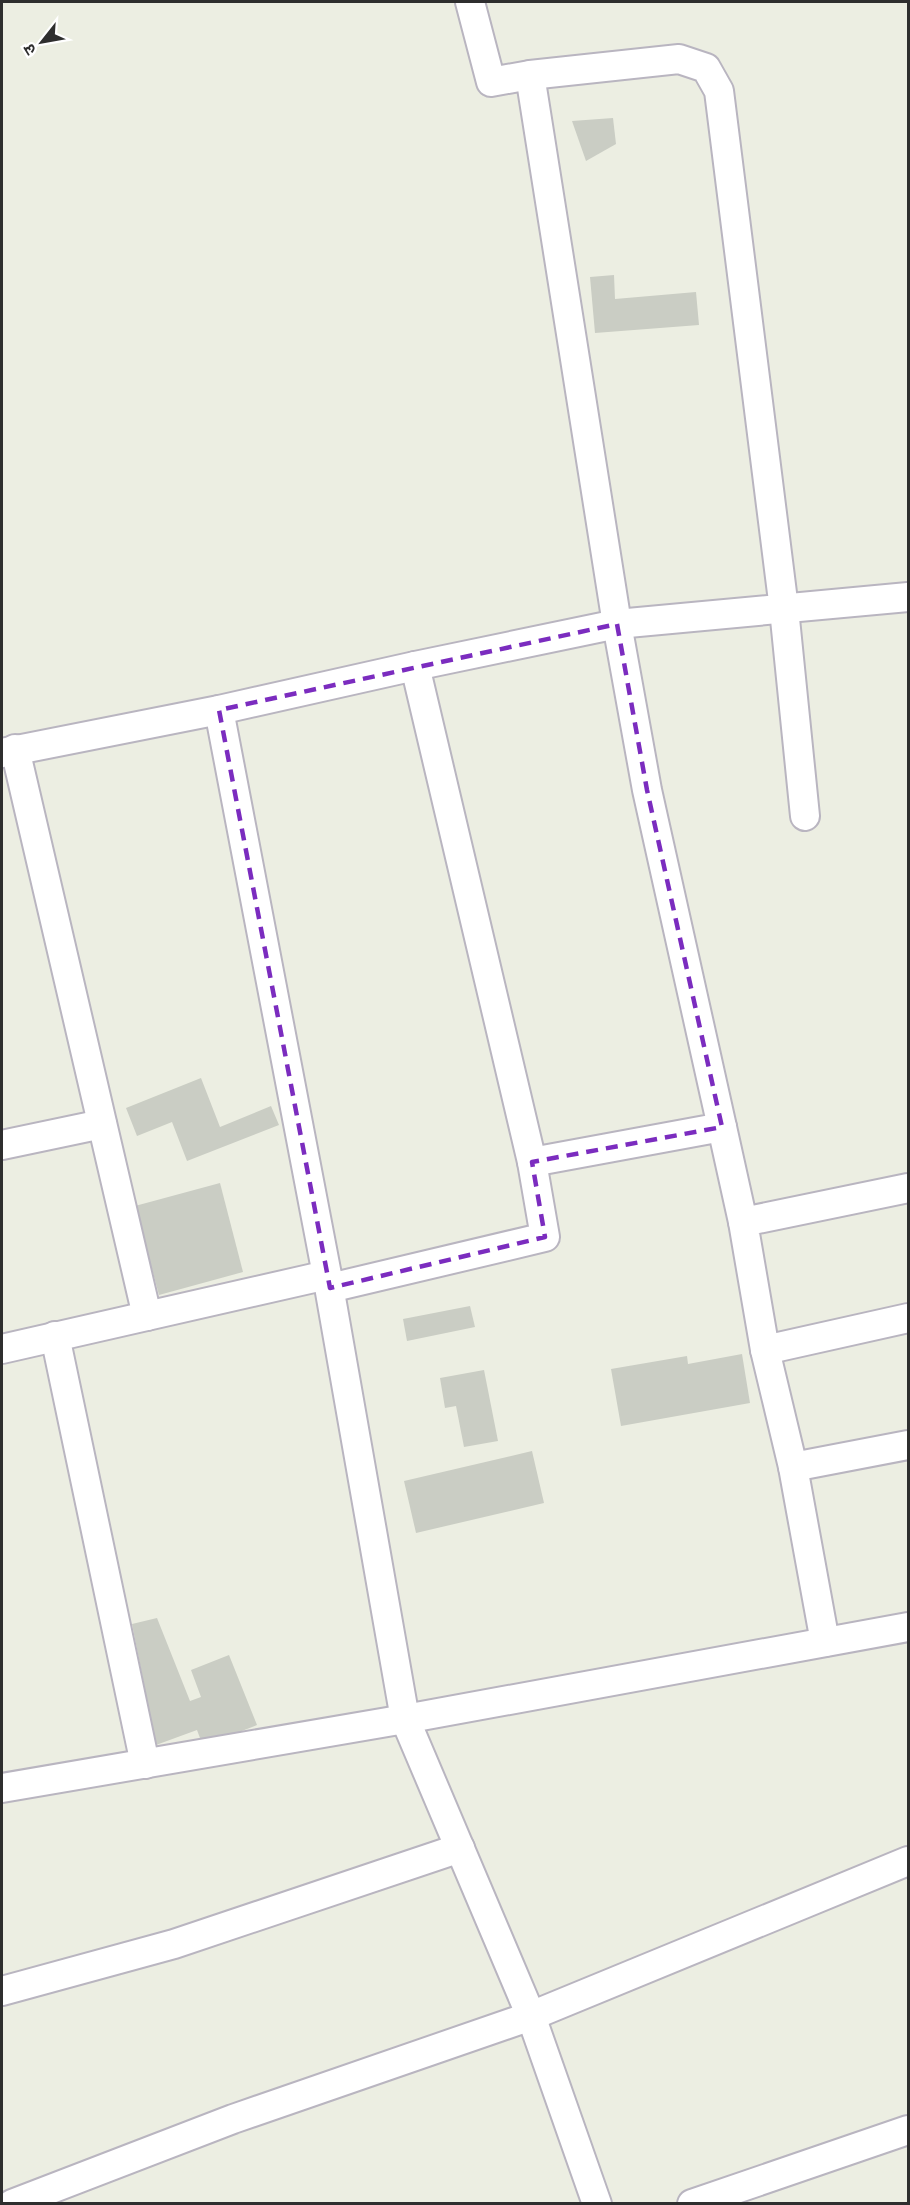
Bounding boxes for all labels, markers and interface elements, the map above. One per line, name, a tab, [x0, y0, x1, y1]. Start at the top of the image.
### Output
north arrow	[12, 12, 72, 72]
text: उ	[19, 40, 40, 58]

